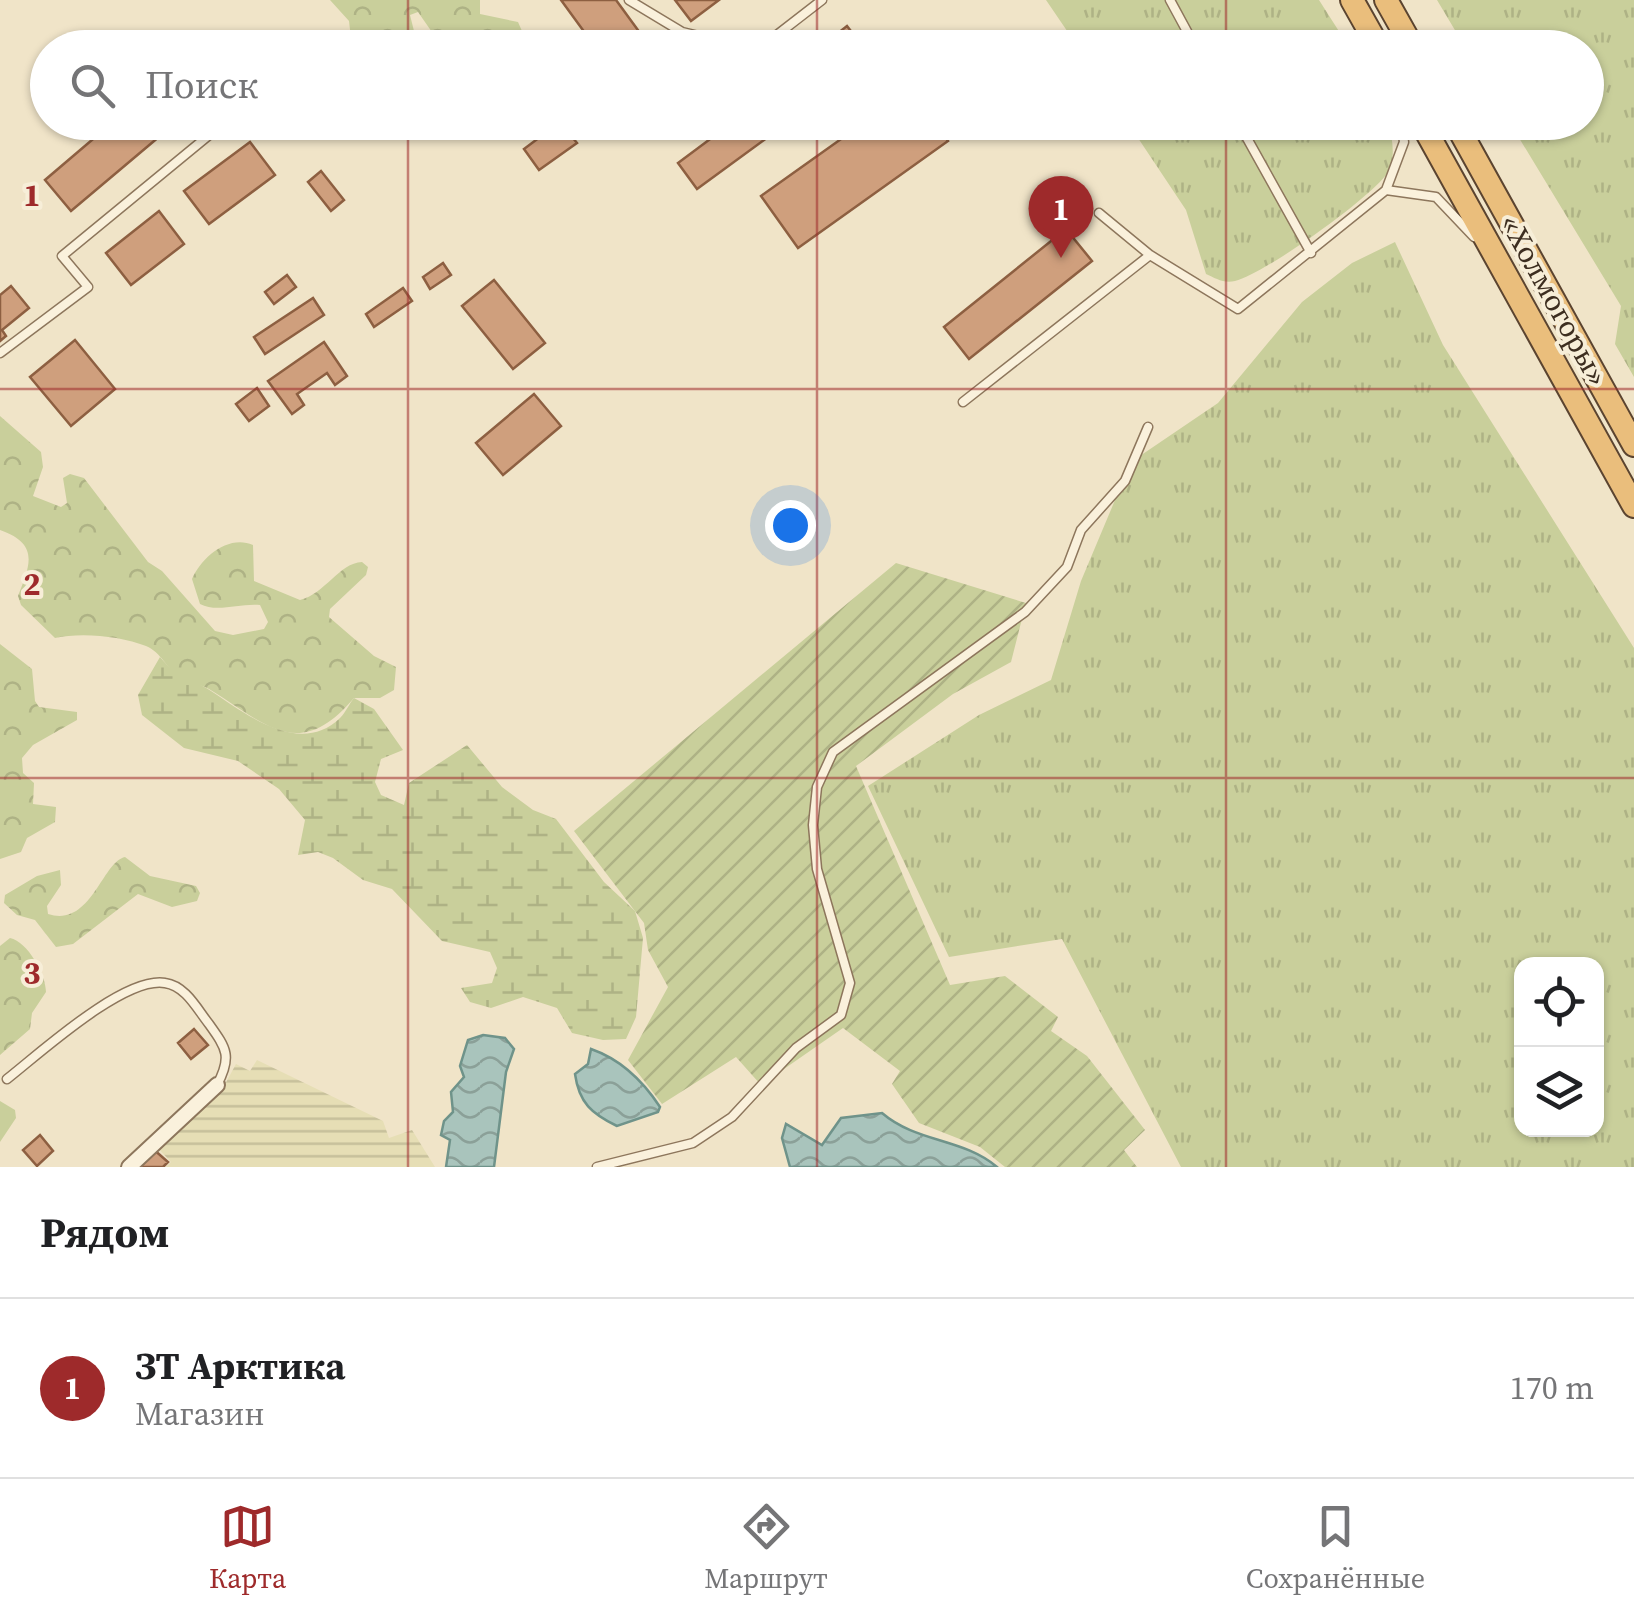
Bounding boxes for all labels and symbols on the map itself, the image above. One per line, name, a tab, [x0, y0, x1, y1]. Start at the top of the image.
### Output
text: 1	[23, 173, 41, 217]
pin: 1	[1028, 176, 1094, 258]
street label: «Холмогоры»	[1491, 207, 1618, 392]
your location	[765, 500, 816, 551]
text: 2	[23, 562, 41, 606]
text: 3	[23, 951, 41, 995]

